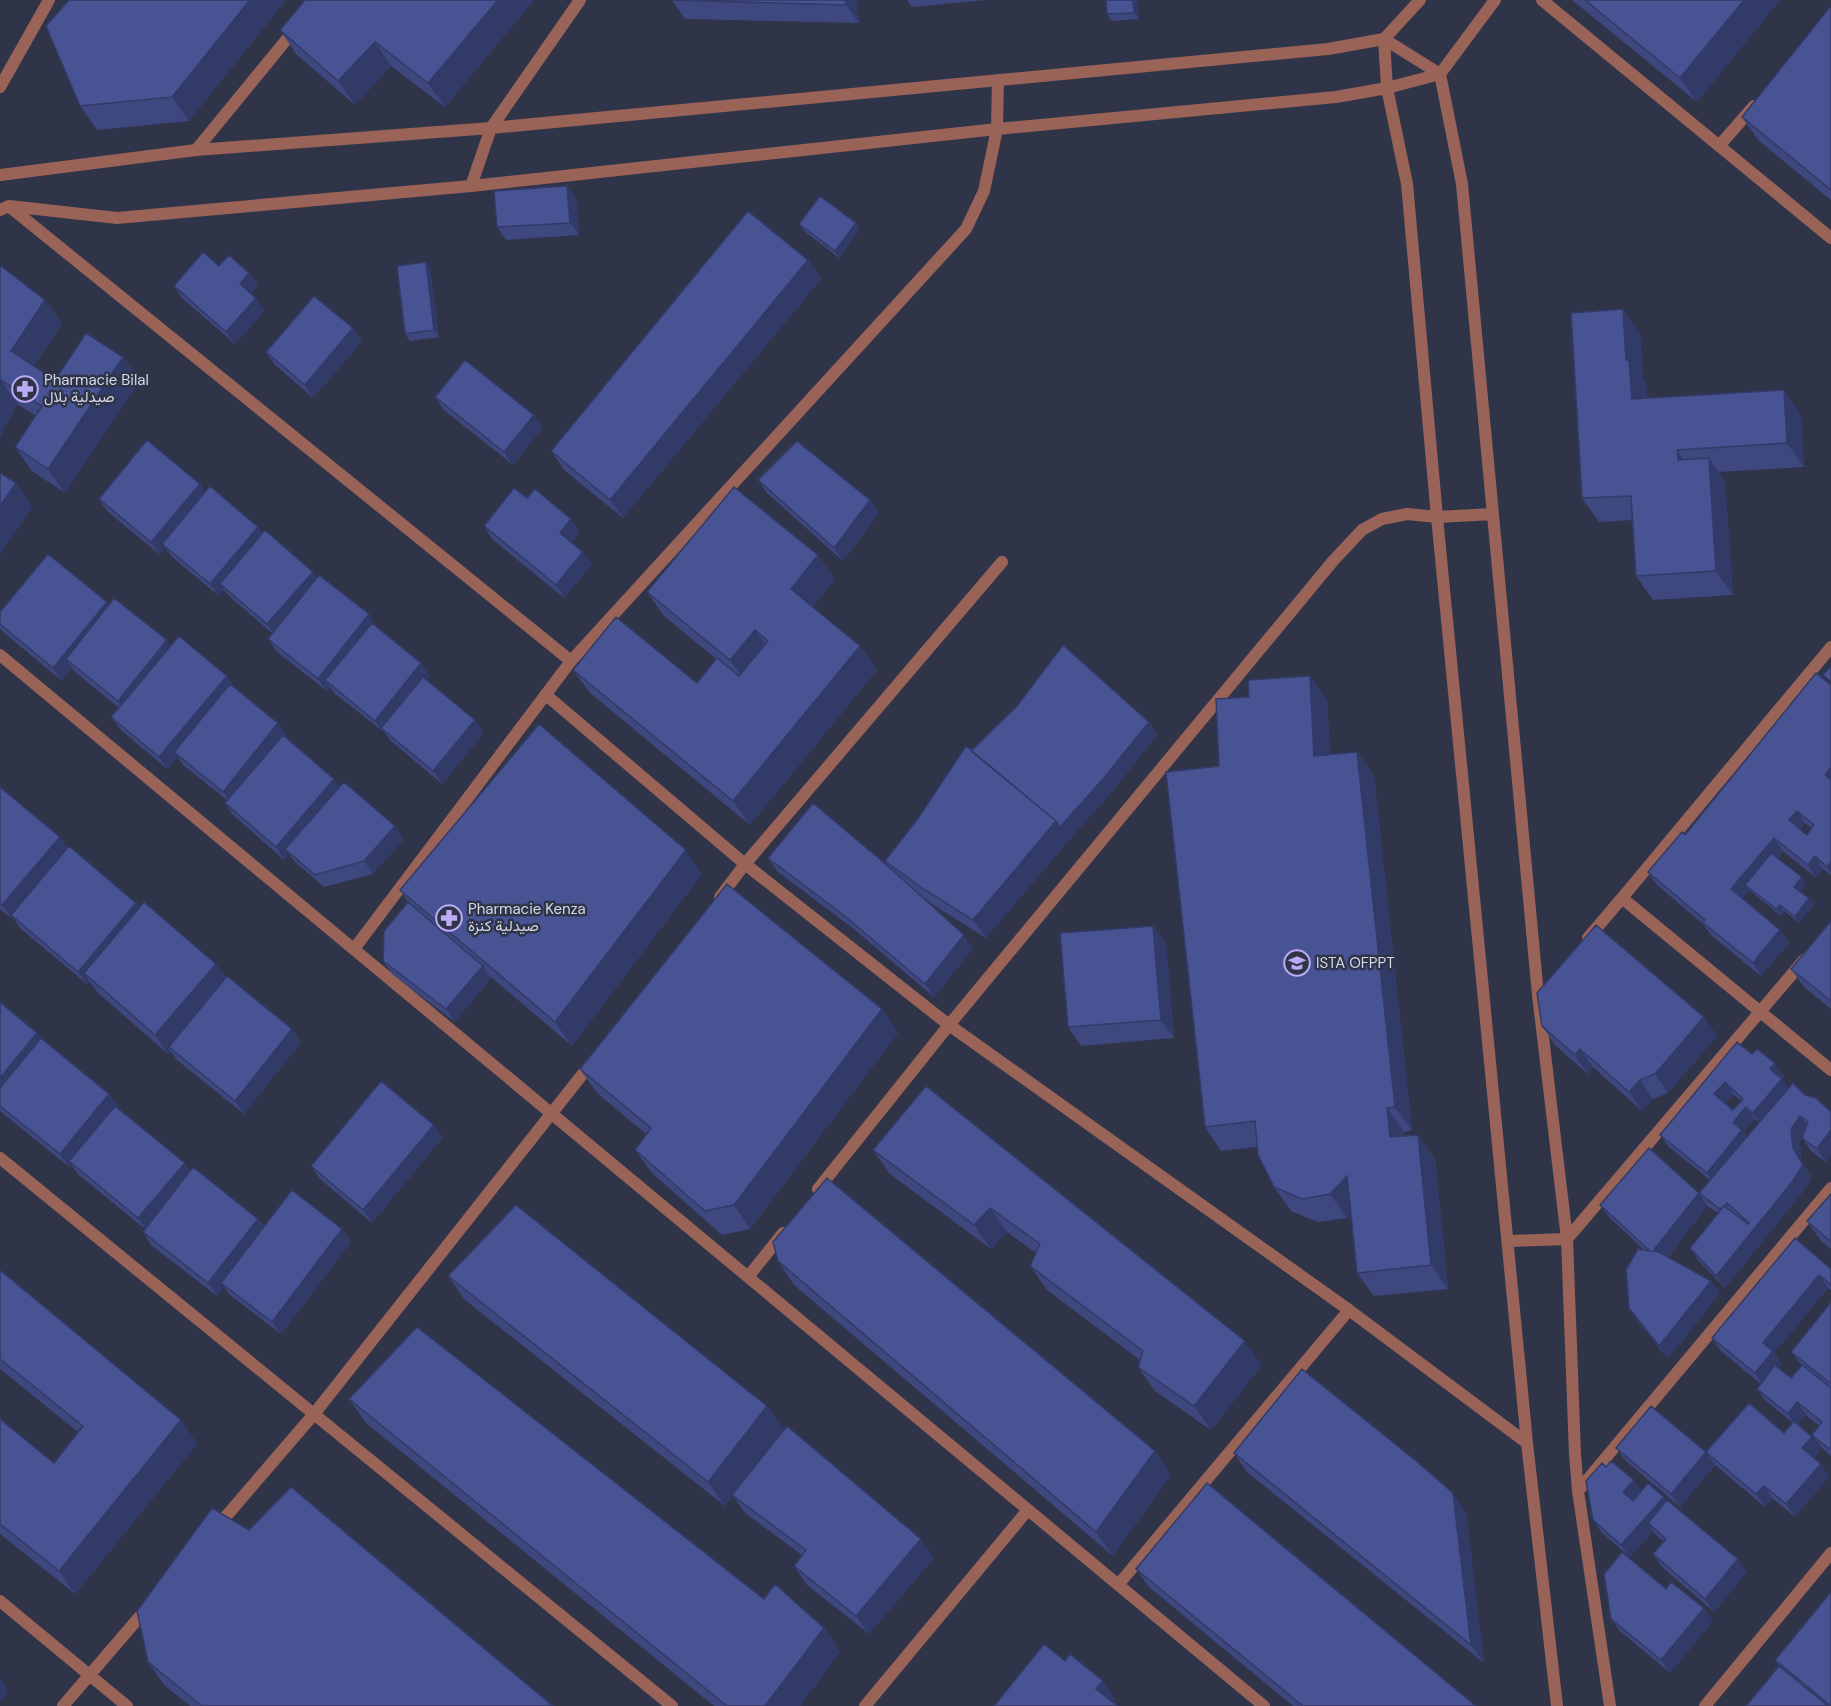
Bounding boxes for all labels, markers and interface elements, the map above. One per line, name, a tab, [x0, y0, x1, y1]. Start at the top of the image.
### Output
place label: Pharmacie Bilal صيدلية بلال	[44, 370, 149, 407]
pharmacy icon: Pharmacie Bilal صيدلية بلال	[10, 374, 40, 404]
place label: Pharmacie Kenza صيدلية كنزة	[468, 899, 586, 936]
pharmacy icon: Pharmacie Kenza صيدلية كنزة	[434, 903, 464, 933]
school or university icon: ISTA OFPPT	[1282, 948, 1312, 978]
place label: ISTA OFPPT	[1316, 953, 1395, 973]

